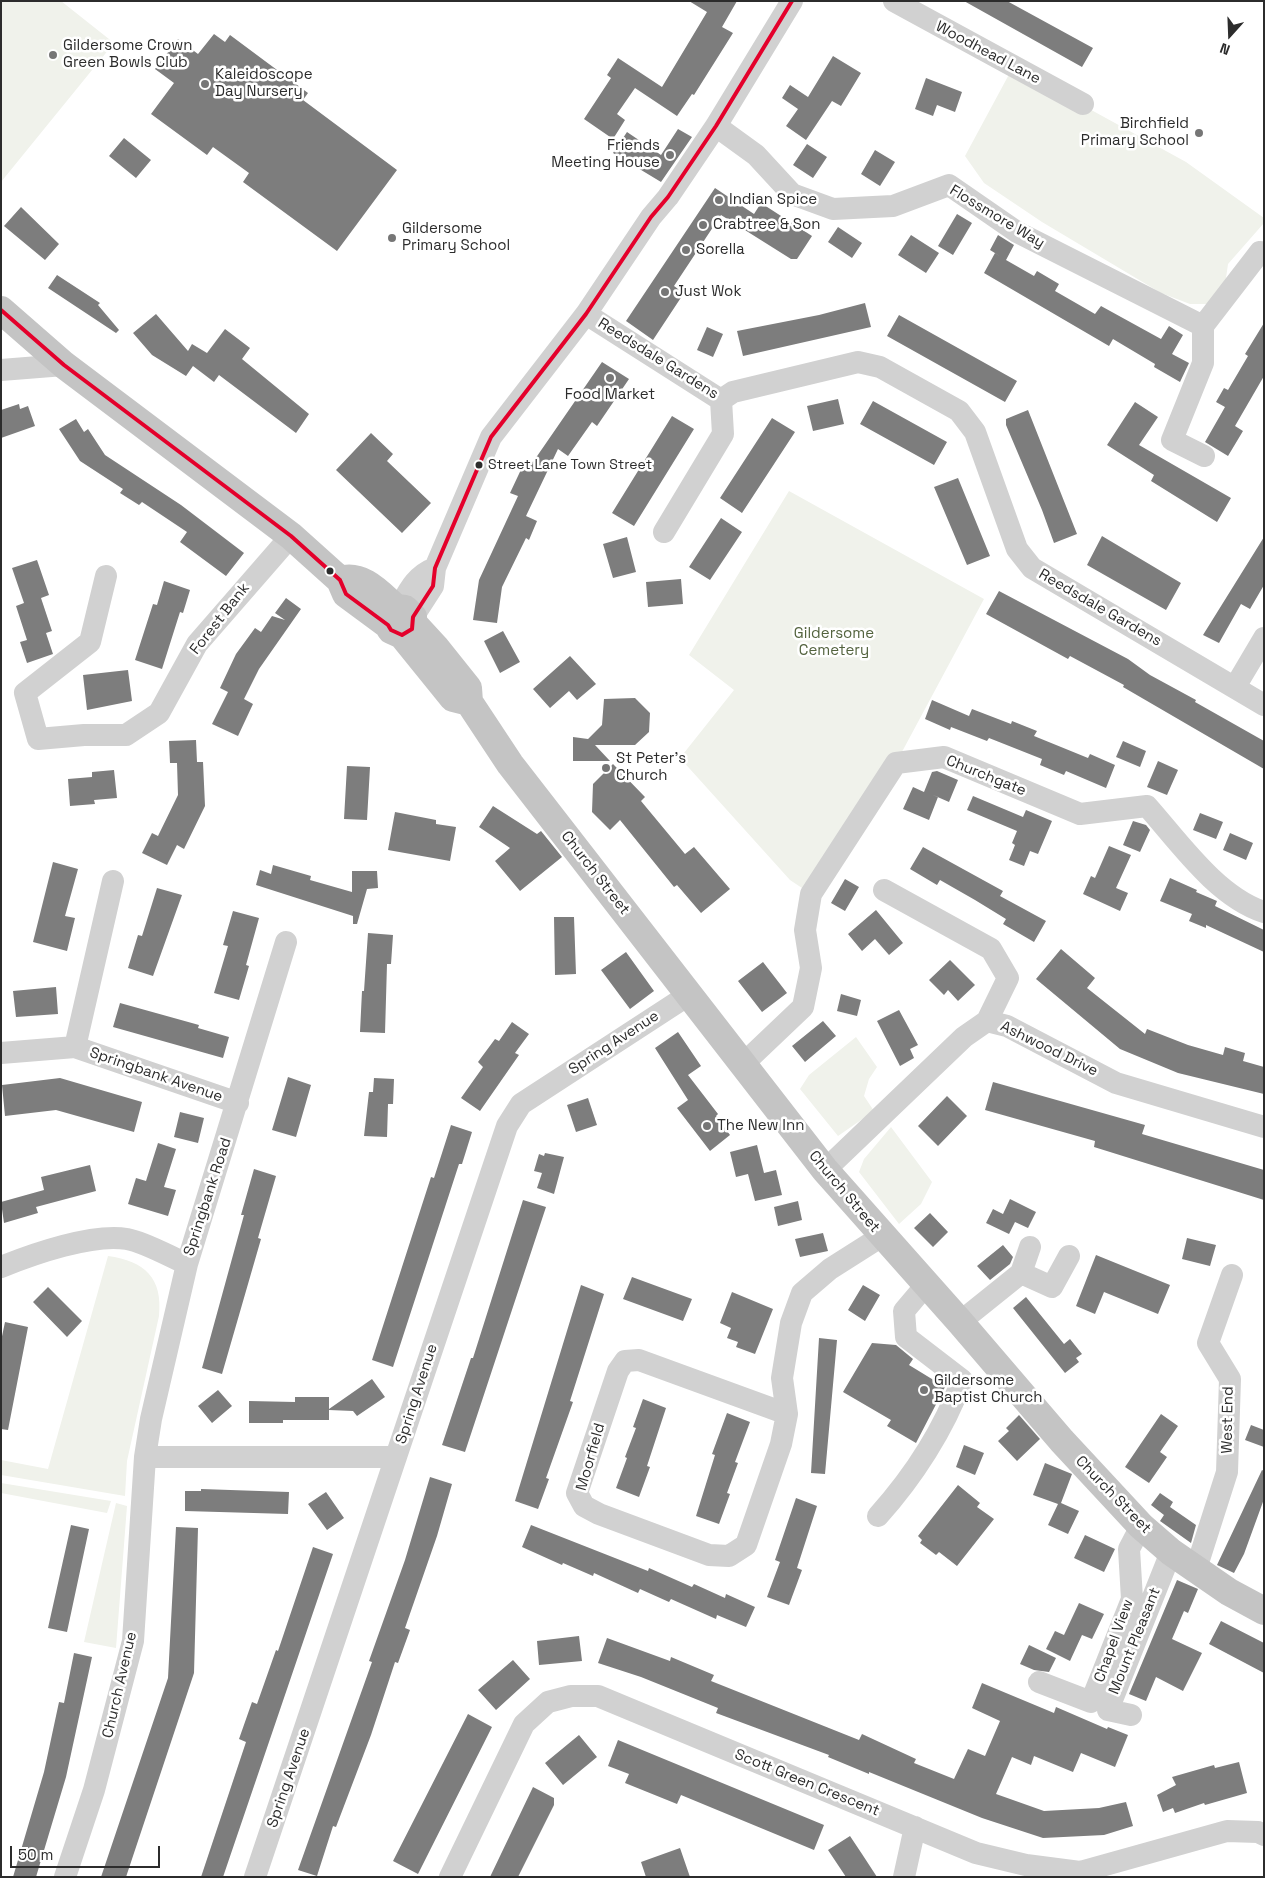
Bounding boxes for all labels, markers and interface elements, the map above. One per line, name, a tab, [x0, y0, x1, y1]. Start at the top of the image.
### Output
north arrow	[1205, 10, 1255, 60]
street label: Woodhead Lane	[933, 18, 1043, 88]
place label: Gildersome Crown Green Bowls Club	[63, 37, 192, 72]
text: N	[1217, 39, 1232, 59]
marker: Gildersome Crown Green Bowls Club	[47, 49, 59, 61]
place label: Kaleidoscope Day Nursery	[215, 66, 313, 101]
marker: Kaleidoscope Day Nursery	[199, 78, 211, 90]
place label: Birchfield Primary School	[1081, 115, 1189, 150]
marker: Birchfield Primary School	[1193, 127, 1205, 139]
place label: Friends Meeting House	[551, 137, 660, 172]
marker: Friends Meeting House	[664, 149, 676, 161]
street label: Flossmore Way	[946, 182, 1048, 252]
place label: Indian Spice	[729, 191, 817, 209]
marker: Indian Spice	[713, 194, 725, 206]
place label: Crabtree & Son	[713, 216, 820, 234]
marker: Crabtree & Son	[697, 219, 709, 231]
place label: Gildersome Primary School	[402, 220, 510, 255]
marker: Gildersome Primary School	[386, 232, 398, 244]
place label: Sorella	[696, 241, 745, 259]
marker: Sorella	[680, 244, 692, 256]
place label: Just Wok	[675, 283, 741, 301]
marker: Just Wok	[659, 286, 671, 298]
street label: Reedsdale Gardens	[594, 315, 722, 403]
marker: Food Market	[604, 372, 616, 384]
place label: Food Market	[565, 386, 655, 404]
place label: Street Lane Town Street	[488, 457, 652, 473]
marker: Street Lane Town Street	[474, 460, 484, 470]
street label: Reedsdale Gardens	[1035, 565, 1165, 651]
unlabelled marker	[325, 566, 335, 576]
street label: Forest Bank	[186, 580, 254, 658]
park label: Gildersome Cemetery	[794, 625, 874, 660]
place label: St Peter's Church	[616, 750, 686, 785]
street label: Churchgate	[943, 752, 1029, 800]
marker: St Peter's Church	[600, 762, 612, 774]
street label: Church Street	[557, 828, 633, 918]
street label: Spring Avenue	[566, 1007, 662, 1079]
street label: Ashwood Drive	[997, 1018, 1101, 1080]
street label: Springbank Avenue	[87, 1044, 225, 1106]
place label: The New Inn	[717, 1117, 804, 1135]
marker: The New Inn	[701, 1120, 713, 1132]
street label: Springbank Road	[180, 1136, 236, 1258]
street label: Church Street	[805, 1147, 883, 1237]
street label: Spring Avenue	[392, 1342, 442, 1446]
place label: Gildersome Baptist Church	[934, 1372, 1042, 1407]
marker: Gildersome Baptist Church	[918, 1384, 930, 1396]
street label: West End	[1218, 1386, 1238, 1454]
street label: Moorfield	[573, 1421, 609, 1493]
street label: Church Street	[1071, 1452, 1155, 1538]
street label: Mount Pleasant	[1105, 1585, 1165, 1697]
street label: Chapel View	[1091, 1597, 1137, 1685]
street label: Church Avenue	[99, 1630, 141, 1740]
street label: Spring Avenue	[264, 1726, 314, 1830]
street label: Scott Green Crescent	[732, 1746, 882, 1820]
scale bar	[12, 1836, 162, 1868]
text: 50 m	[18, 1845, 53, 1864]

